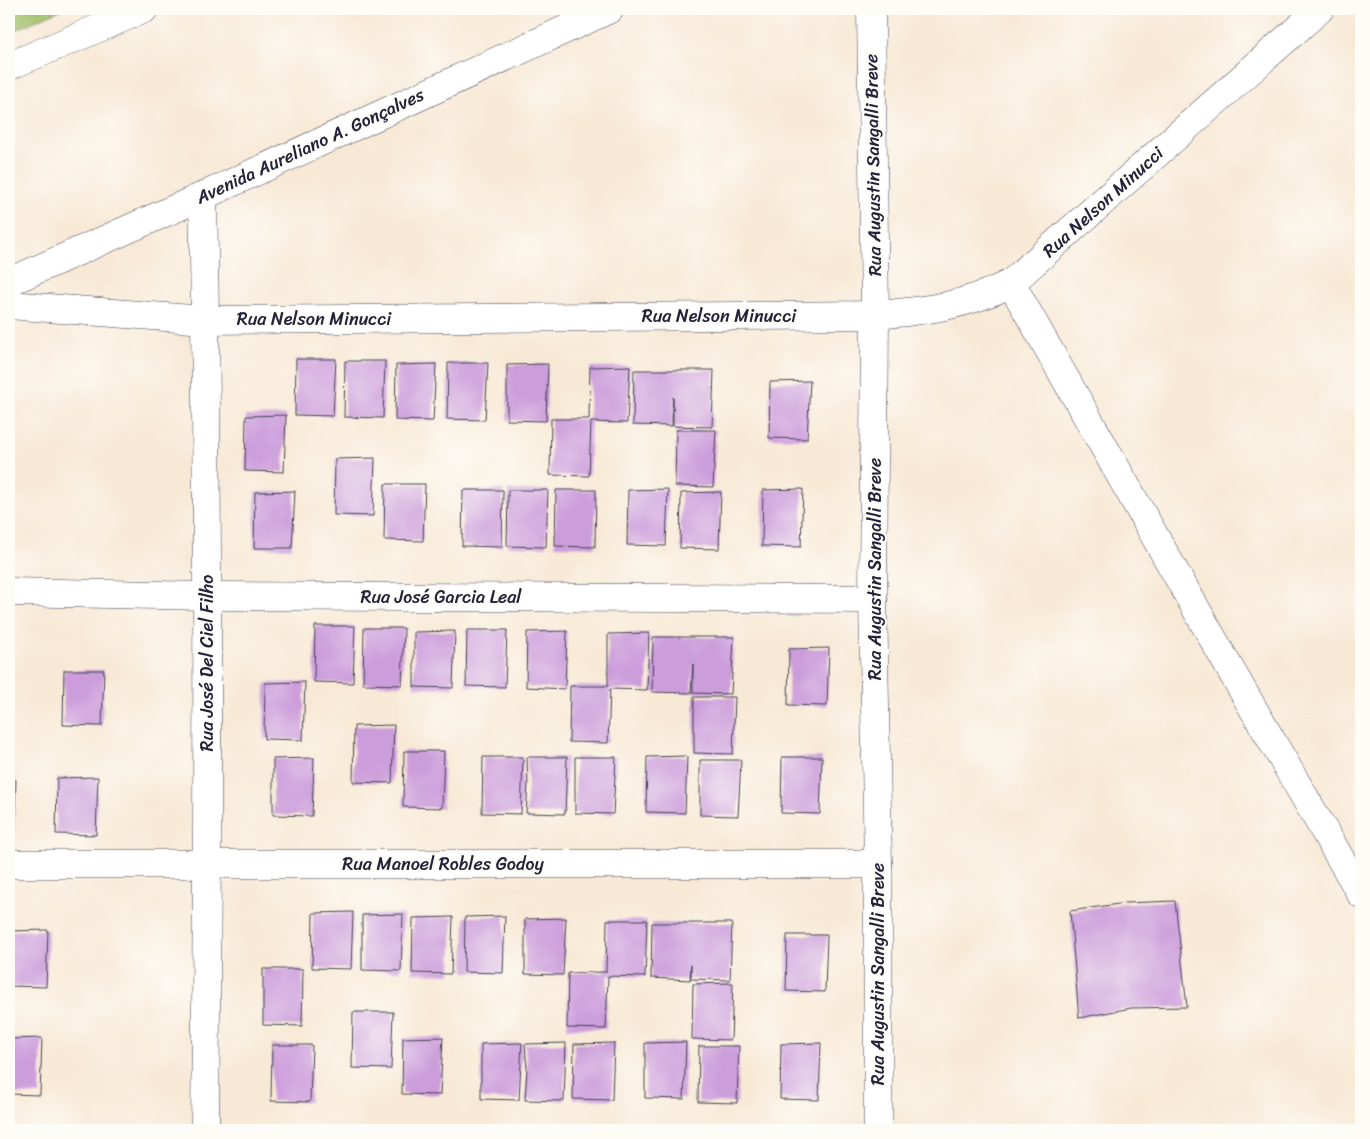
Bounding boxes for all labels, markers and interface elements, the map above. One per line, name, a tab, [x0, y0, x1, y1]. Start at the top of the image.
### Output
street label: Rua Augustin Sangalli Breve	[855, 53, 891, 277]
street label: Avenida Aureliano A. Gonçalves	[190, 79, 430, 214]
street label: Rua Nelson Minucci	[1035, 138, 1172, 266]
street label: Rua Nelson Minucci	[642, 300, 797, 332]
street label: Rua Nelson Minucci	[237, 303, 392, 335]
street label: Rua Augustin Sangalli Breve	[859, 458, 891, 680]
street label: Rua José Del Ciel Filho	[191, 575, 223, 751]
street label: Rua José Garcia Leal	[361, 581, 522, 613]
street label: Rua Manoel Robles Godoy	[342, 848, 544, 880]
street label: Rua Augustin Sangalli Breve	[862, 863, 894, 1085]

